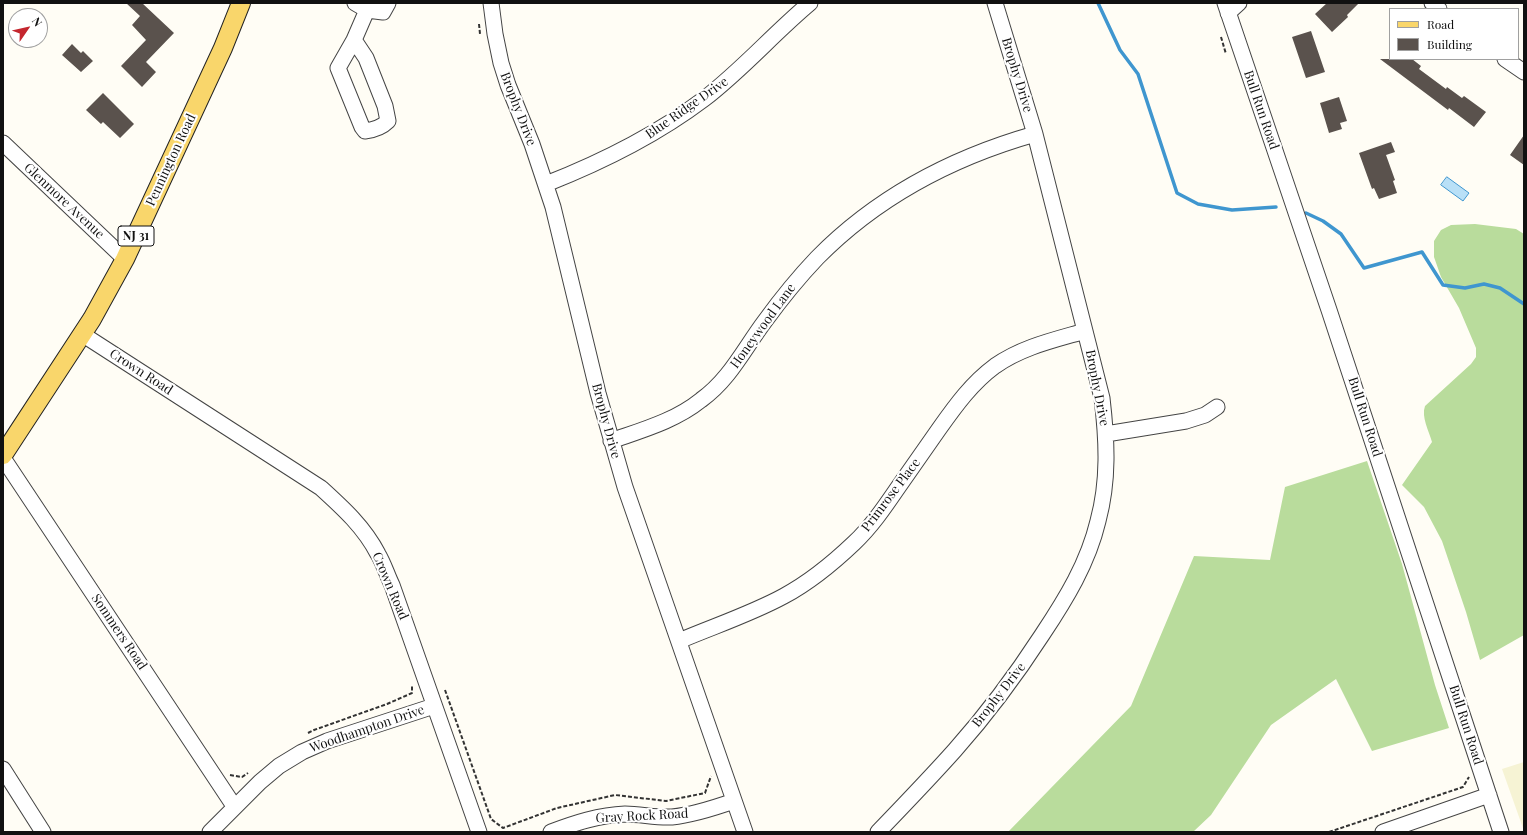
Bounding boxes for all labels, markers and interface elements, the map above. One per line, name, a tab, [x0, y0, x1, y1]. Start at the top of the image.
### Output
north arrow	[8, 8, 48, 48]
legend	[1389, 8, 1519, 60]
text: N	[29, 14, 46, 29]
text: Road	[1427, 16, 1454, 32]
street label: Brophy Drive	[998, 36, 1036, 114]
text: Building	[1427, 36, 1472, 52]
street label: Bull Run Road	[1240, 68, 1282, 152]
street label: Brophy Drive	[497, 70, 539, 148]
street label: Blue Ridge Drive	[643, 74, 731, 142]
street label: Pennington Road	[143, 111, 199, 209]
street label: Glenmore Avenue	[21, 160, 107, 242]
road number: NJ 31	[118, 226, 154, 246]
street label: Honeywood Lane	[727, 281, 799, 371]
street label: Crown Road	[107, 346, 175, 398]
street label: Brophy Drive	[1082, 349, 1112, 427]
street label: Bull Run Road	[1345, 375, 1385, 459]
street label: Brophy Drive	[588, 382, 624, 460]
street label: Primrose Place	[858, 455, 924, 535]
street label: Crown Road	[369, 550, 411, 622]
street label: Sommers Road	[88, 591, 150, 673]
street label: Brophy Drive	[969, 660, 1029, 730]
street label: Bull Run Road	[1446, 683, 1486, 767]
street label: Woodhampton Drive	[308, 702, 426, 756]
street label: Gray Rock Road	[595, 806, 689, 826]

